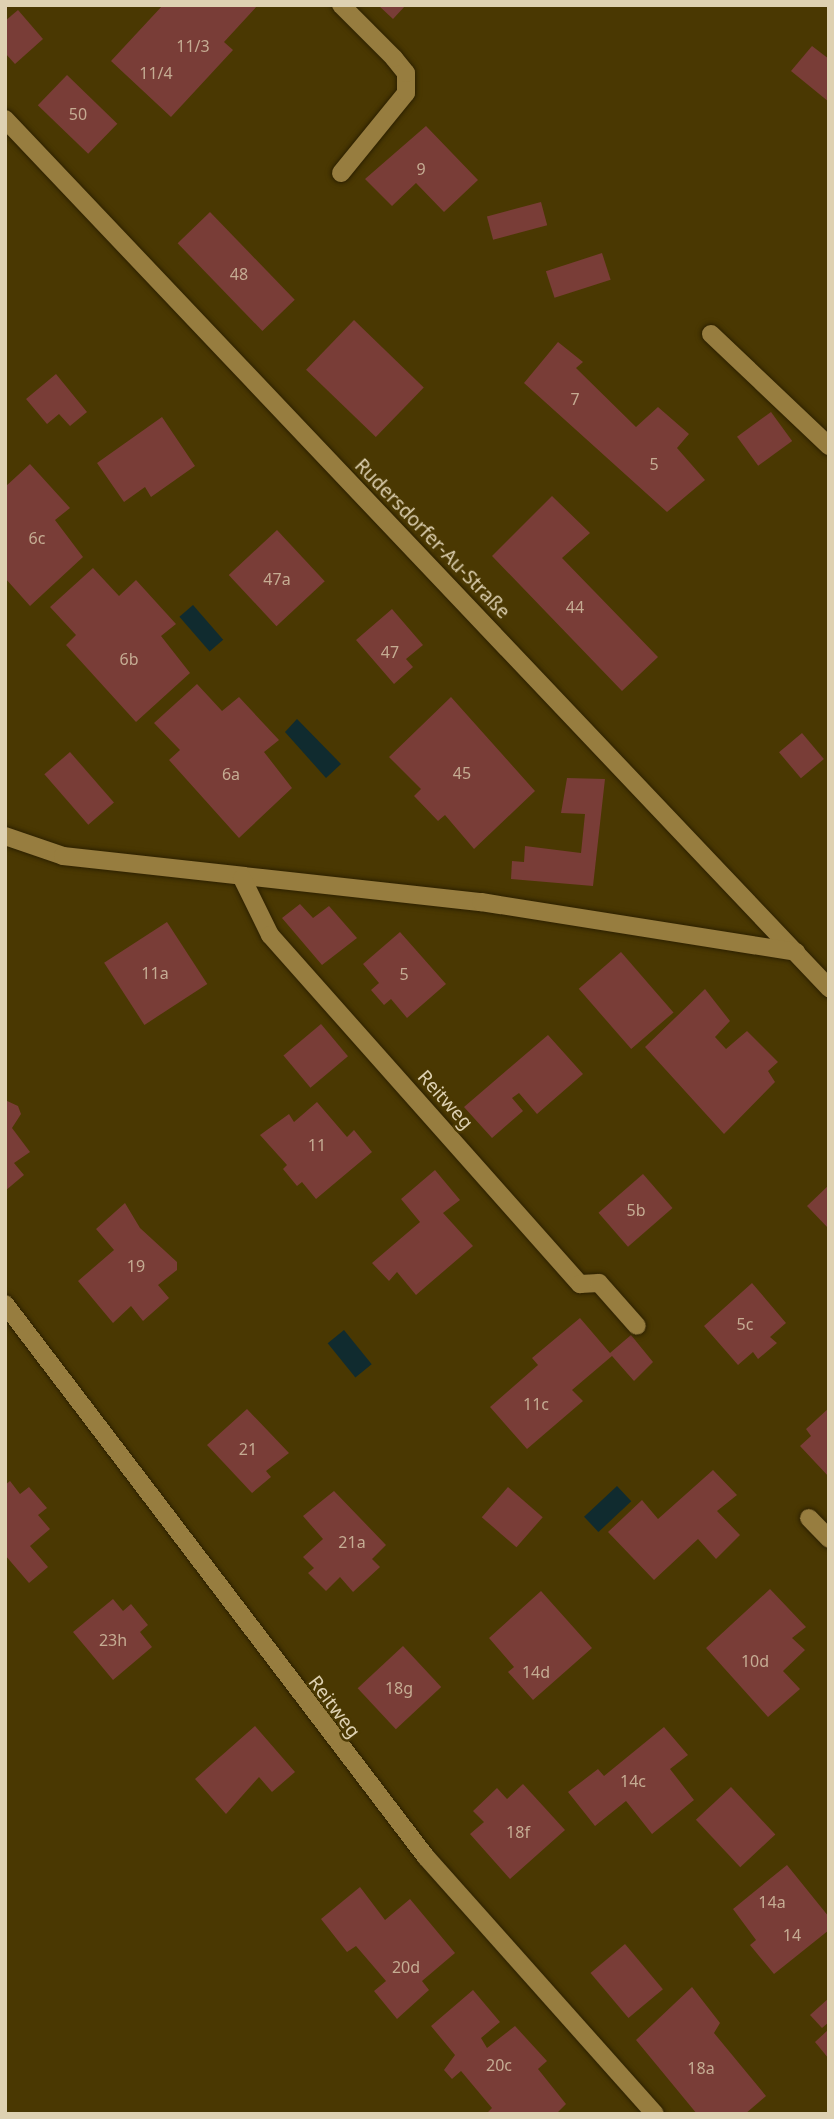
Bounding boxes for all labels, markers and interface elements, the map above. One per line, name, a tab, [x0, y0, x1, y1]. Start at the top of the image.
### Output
house number: 11/3	[176, 36, 210, 56]
house number: 11/4	[139, 63, 173, 83]
house number: 50	[69, 104, 87, 124]
house number: 9	[416, 159, 426, 179]
house number: 48	[230, 264, 248, 284]
house number: 7	[570, 389, 580, 409]
street label: Rudersdorfer-Au-Straße	[350, 454, 514, 624]
house number: 5	[649, 454, 659, 474]
house number: 6c	[29, 528, 45, 548]
house number: 47a	[263, 569, 291, 589]
house number: 44	[566, 597, 584, 617]
house number: 47	[381, 642, 399, 662]
house number: 6b	[120, 649, 138, 669]
house number: 45	[453, 763, 471, 783]
house number: 6a	[222, 764, 240, 784]
house number: 11a	[141, 963, 169, 983]
house number: 5	[399, 964, 409, 984]
street label: Reitweg	[413, 1066, 477, 1134]
house number: 11	[308, 1135, 326, 1155]
house number: 5b	[627, 1200, 645, 1220]
house number: 19	[127, 1256, 145, 1276]
house number: 5c	[737, 1314, 753, 1334]
house number: 11c	[523, 1394, 549, 1414]
house number: 21	[239, 1439, 257, 1459]
house number: 21a	[338, 1532, 366, 1552]
house number: 23h	[99, 1630, 127, 1650]
house number: 10d	[741, 1651, 769, 1671]
house number: 14d	[522, 1662, 550, 1682]
street label: Reitweg	[303, 1672, 365, 1742]
house number: 18g	[385, 1678, 413, 1698]
house number: 14c	[620, 1771, 646, 1791]
house number: 18f	[506, 1822, 530, 1842]
house number: 14a	[758, 1892, 786, 1912]
house number: 14	[783, 1925, 801, 1945]
house number: 20d	[392, 1957, 420, 1977]
house number: 20c	[486, 2055, 512, 2075]
house number: 18a	[687, 2058, 715, 2078]

